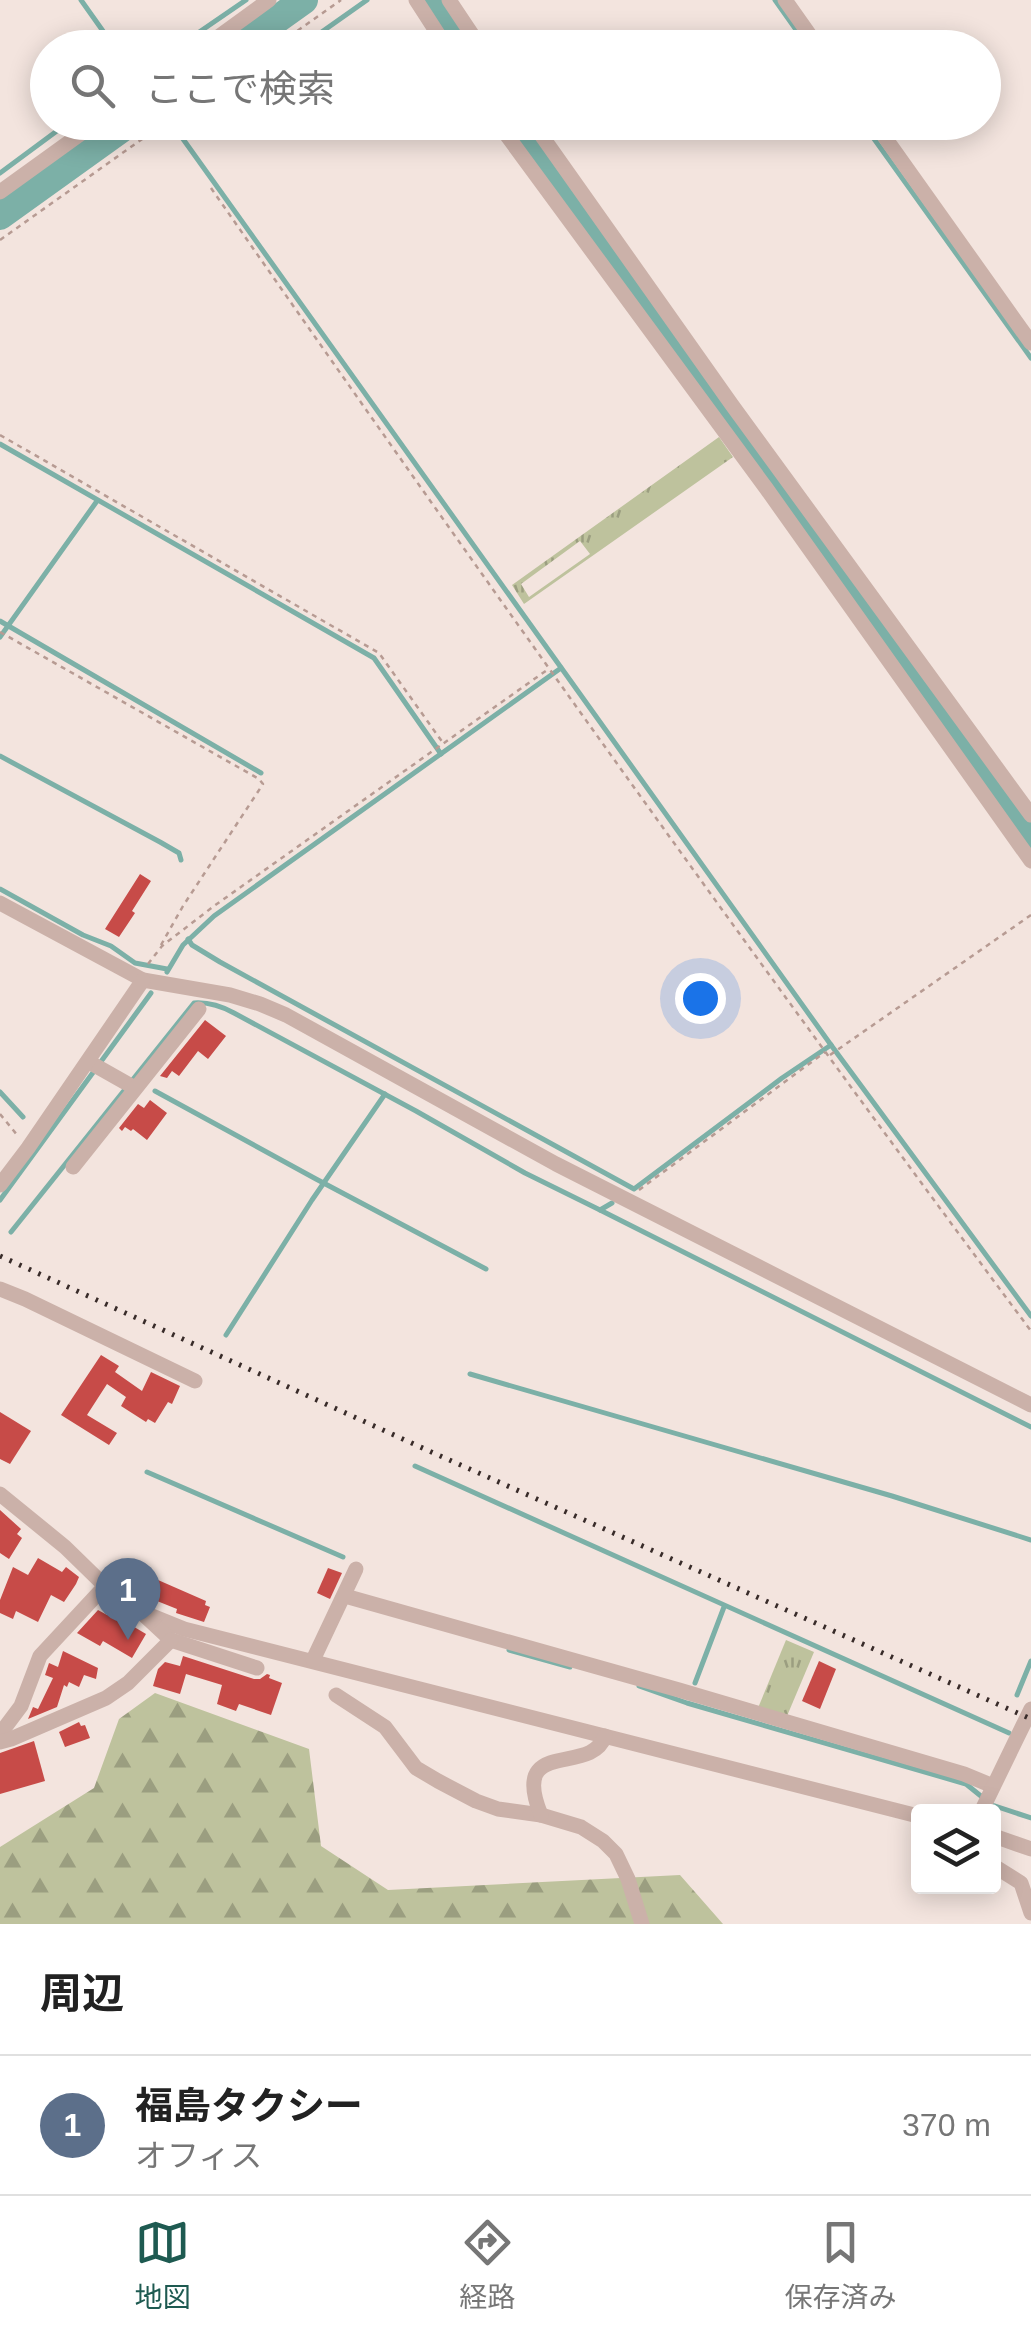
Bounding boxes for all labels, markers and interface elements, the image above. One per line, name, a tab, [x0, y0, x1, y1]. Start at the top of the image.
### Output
search box	[30, 30, 1001, 140]
icon: search	[65, 58, 120, 113]
text: ここで検索	[145, 68, 335, 110]
your location	[675, 973, 726, 1024]
pin: 1	[96, 1558, 160, 1640]
map controls	[911, 1804, 1001, 1894]
button: layers	[911, 1804, 1001, 1894]
text: 周辺	[40, 1970, 124, 2017]
text: 福島タクシー	[135, 2085, 363, 2127]
text: 1	[64, 2107, 81, 2143]
text: 370 m	[902, 2107, 991, 2143]
text: オフィス	[135, 2138, 262, 2174]
tab: 地図	[134, 2215, 191, 2315]
tab: 経路	[459, 2215, 516, 2315]
tab: 保存済み	[784, 2215, 897, 2315]

